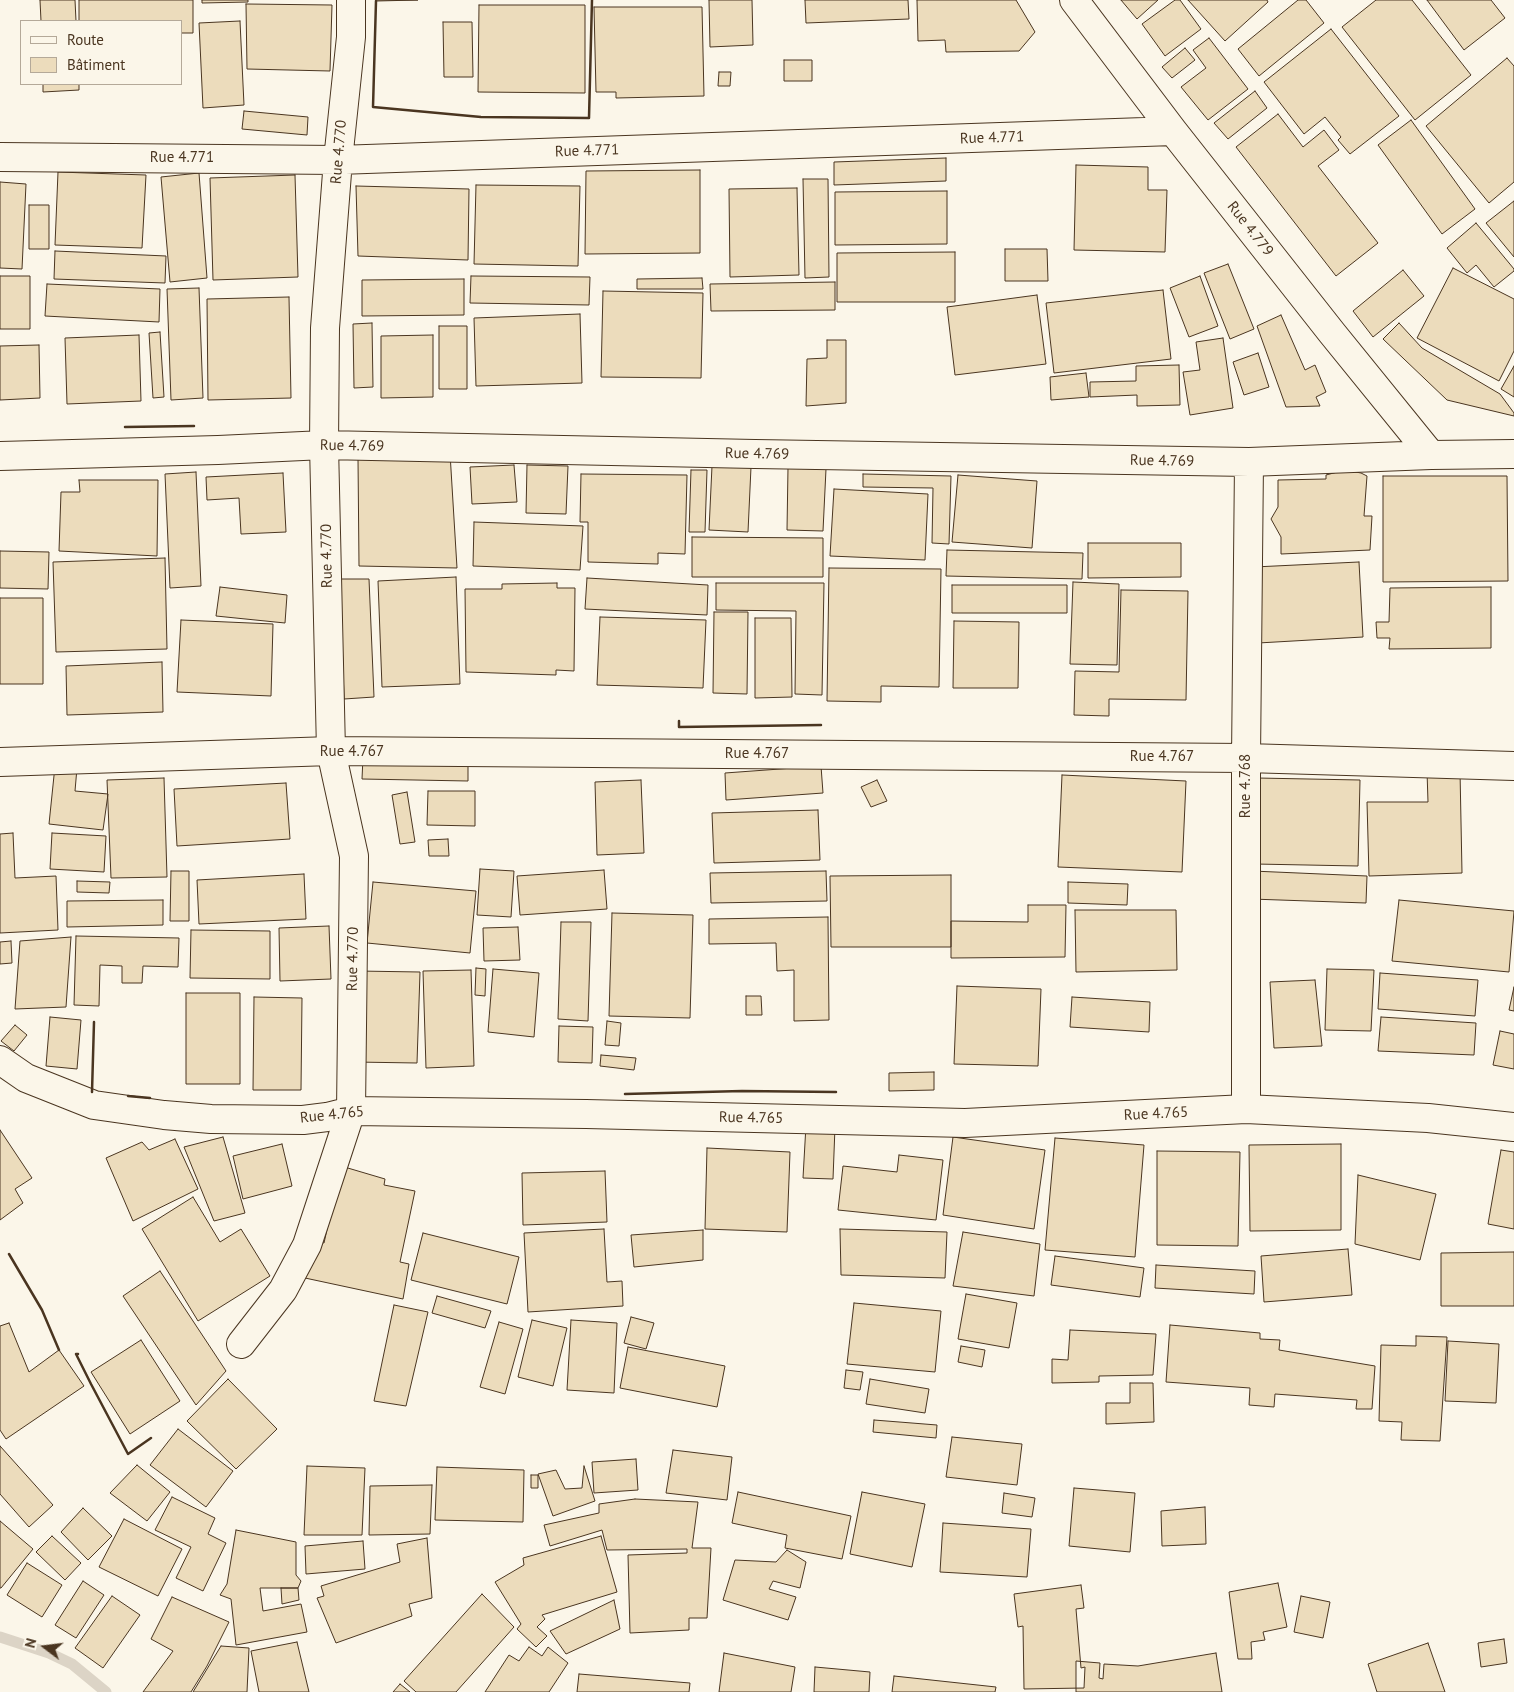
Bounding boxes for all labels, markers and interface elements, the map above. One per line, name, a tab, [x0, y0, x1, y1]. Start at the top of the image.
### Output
legend	[20, 20, 182, 85]
text: Route	[67, 30, 104, 49]
text: Bâtiment	[67, 55, 125, 74]
street label: Rue 4.770	[327, 119, 351, 185]
street label: Rue 4.771	[960, 128, 1024, 148]
street label: Rue 4.771	[555, 141, 619, 161]
street label: Rue 4.771	[150, 149, 214, 167]
street label: Rue 4.779	[1223, 198, 1277, 260]
street label: Rue 4.769	[320, 436, 384, 456]
street label: Rue 4.769	[725, 444, 789, 464]
street label: Rue 4.769	[1130, 451, 1194, 471]
street label: Rue 4.770	[317, 524, 337, 588]
street label: Rue 4.767	[320, 743, 384, 761]
street label: Rue 4.767	[725, 745, 789, 763]
street label: Rue 4.767	[1130, 748, 1194, 766]
street label: Rue 4.768	[1237, 754, 1255, 818]
street label: Rue 4.770	[343, 927, 363, 991]
street label: Rue 4.765	[299, 1103, 365, 1127]
street label: Rue 4.765	[1123, 1103, 1189, 1125]
street label: Rue 4.765	[719, 1108, 783, 1128]
north arrow	[20, 1622, 70, 1672]
text: N	[21, 1636, 40, 1650]

